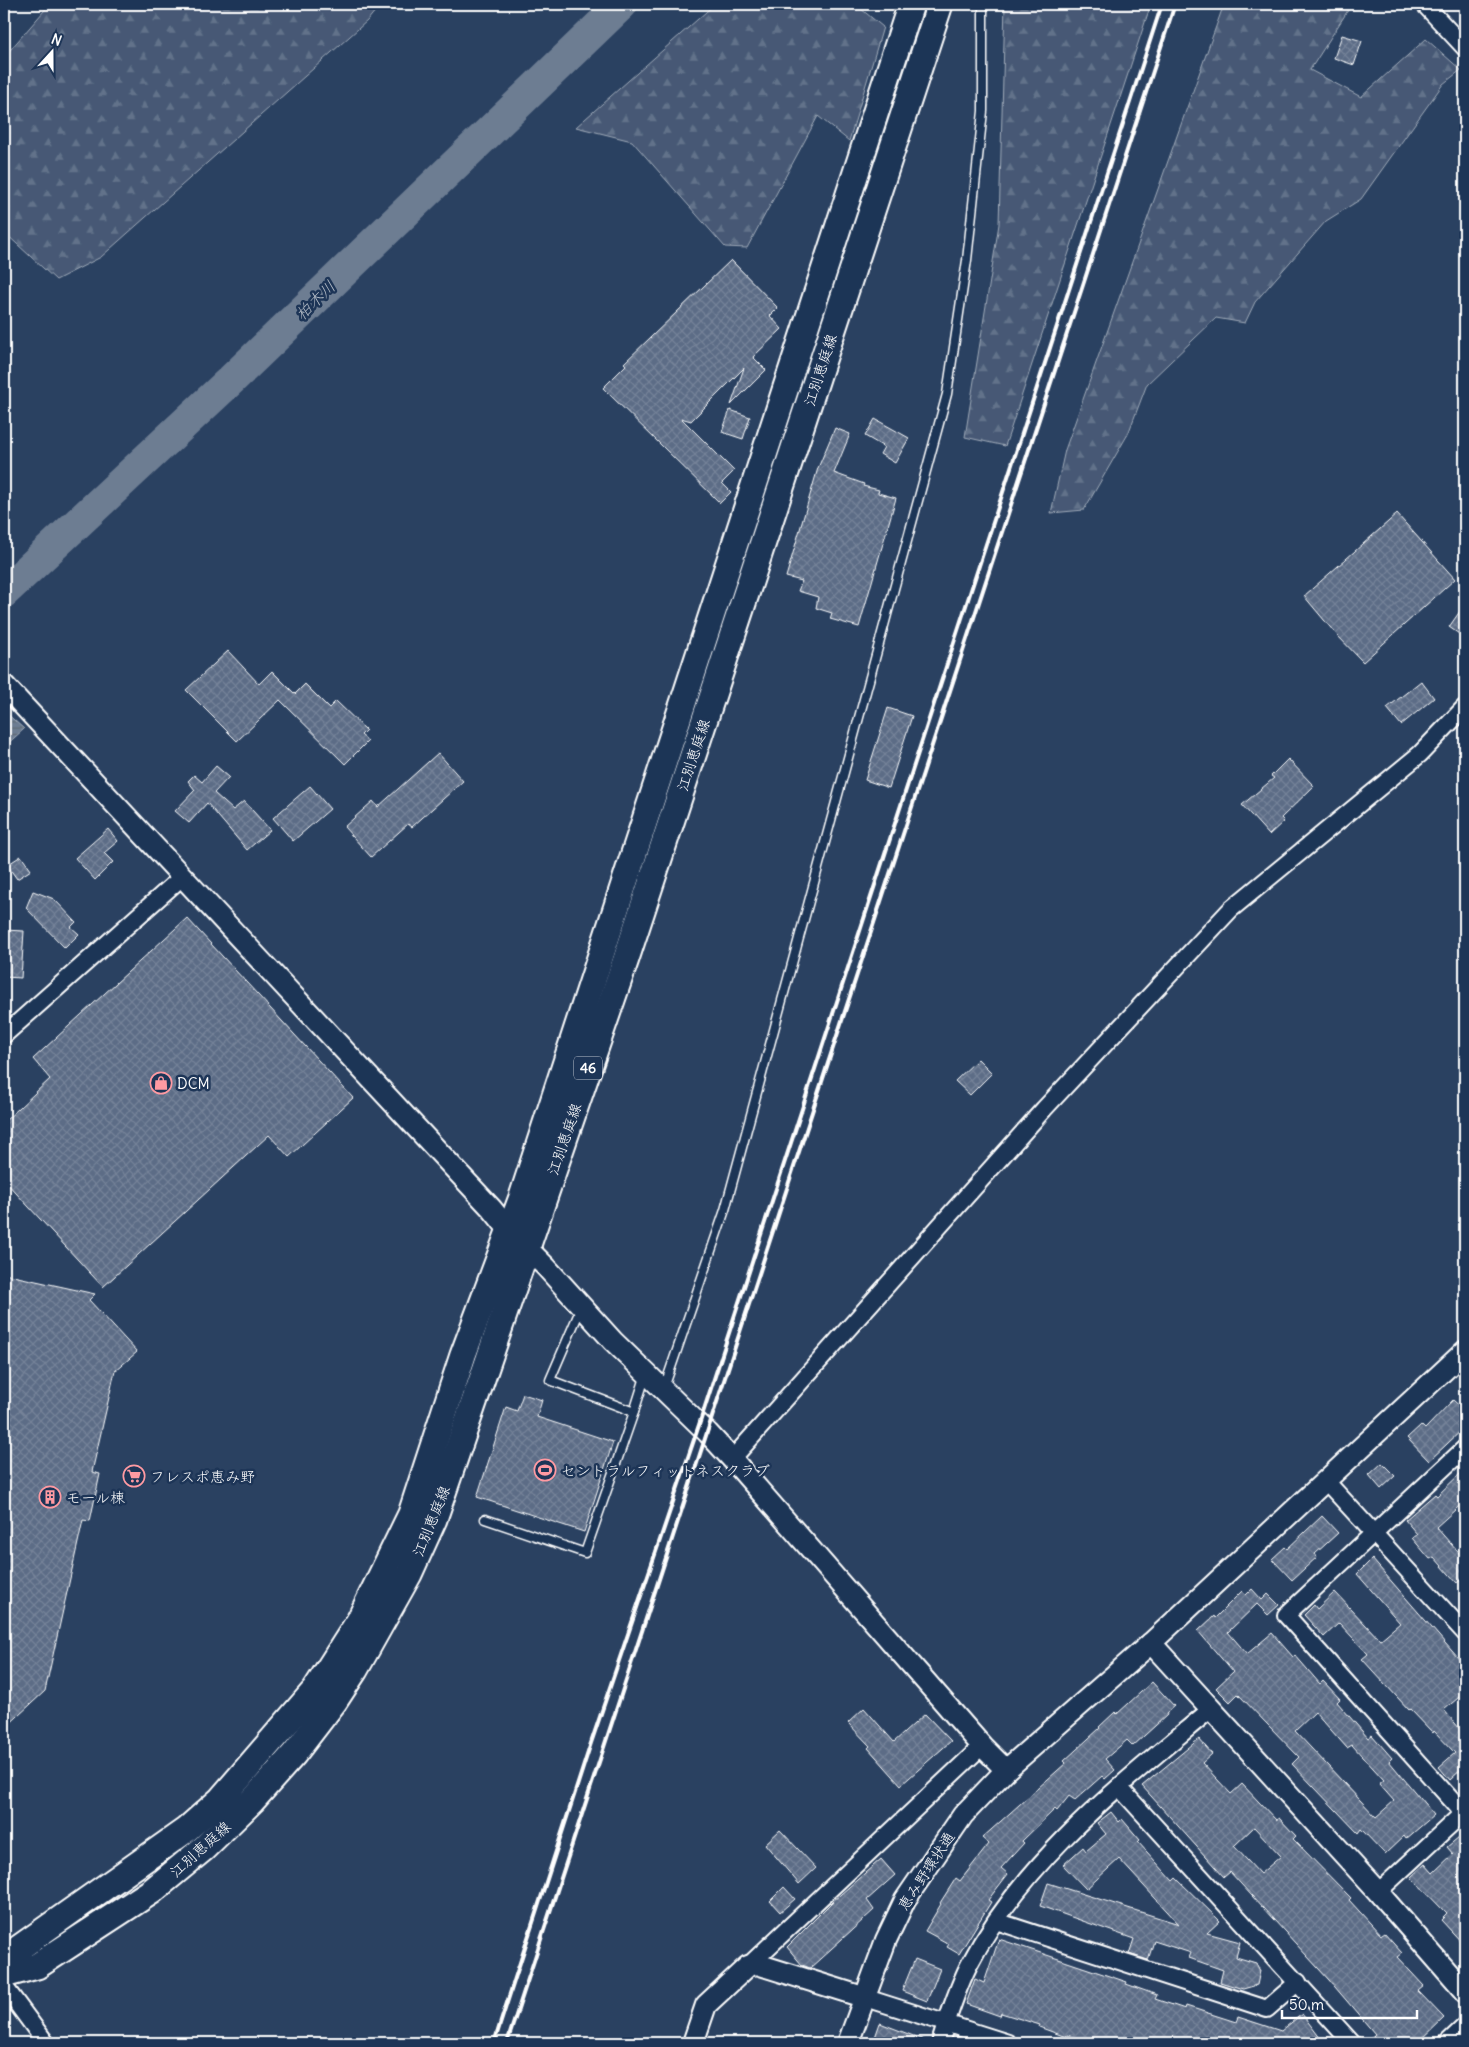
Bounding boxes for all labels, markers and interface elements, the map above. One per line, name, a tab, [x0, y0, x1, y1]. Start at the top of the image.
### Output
north arrow	[28, 28, 78, 78]
text: N	[49, 30, 64, 50]
water label: 柏木川	[291, 276, 339, 324]
street label: 江別恵庭線	[799, 331, 841, 409]
street label: 江別恵庭線	[672, 716, 714, 794]
road number: 46	[574, 1056, 602, 1080]
shop icon: DCM	[149, 1071, 173, 1095]
place label: DCM	[177, 1074, 210, 1093]
street label: 江別恵庭線	[543, 1100, 585, 1178]
sports icon: セントラルフィットネスクラブ	[533, 1458, 557, 1482]
place label: セントラルフィットネスクラブ	[561, 1461, 770, 1480]
supermarket icon: フレスポ恵み野	[122, 1464, 146, 1488]
place label: フレスポ恵み野	[150, 1467, 255, 1486]
street label: 江別恵庭線	[408, 1483, 454, 1559]
building icon: モール棟	[38, 1485, 62, 1509]
place label: モール棟	[66, 1488, 125, 1507]
street label: 江別恵庭線	[166, 1817, 234, 1881]
street label: 恵み野環状通	[894, 1828, 958, 1914]
scale bar	[1282, 1987, 1416, 2019]
text: 50 m	[1289, 1995, 1324, 2014]

